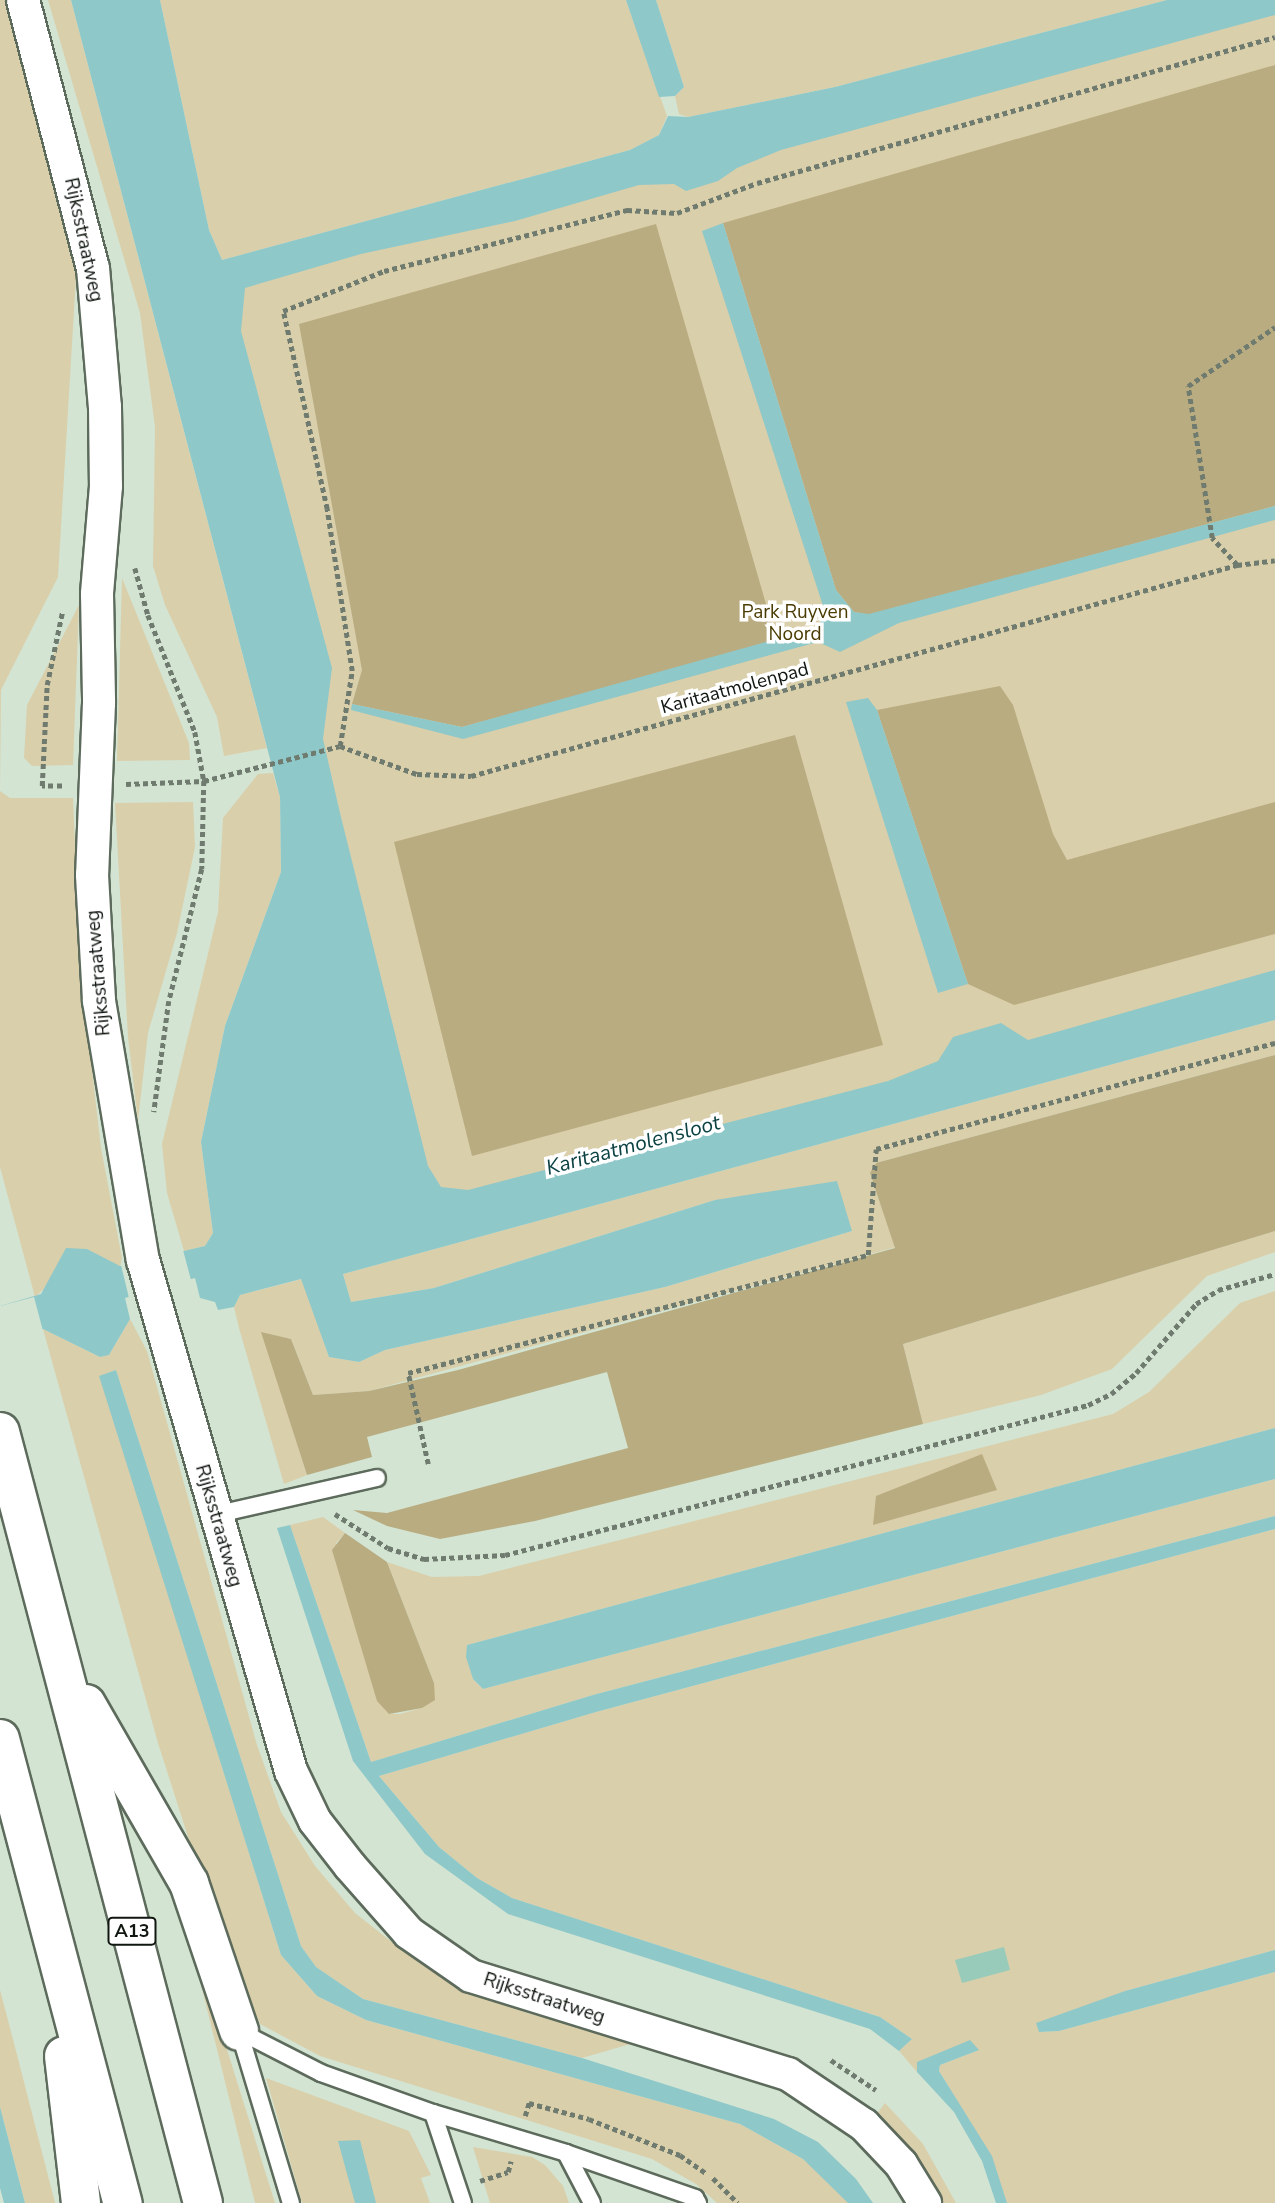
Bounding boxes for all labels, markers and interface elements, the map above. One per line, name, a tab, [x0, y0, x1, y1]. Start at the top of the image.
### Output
street label: Rijksstraatweg	[59, 176, 107, 304]
park label: Park Ruyven Noord	[742, 602, 848, 646]
street label: Karitaatmolenpad	[659, 658, 811, 720]
street label: Rijksstraatweg	[82, 909, 116, 1037]
water label: Karitaatmolensloot	[543, 1110, 723, 1180]
street label: Rijksstraatweg	[190, 1462, 246, 1590]
road number: A13	[108, 1916, 156, 1945]
street label: Rijksstraatweg	[480, 1969, 608, 2029]

